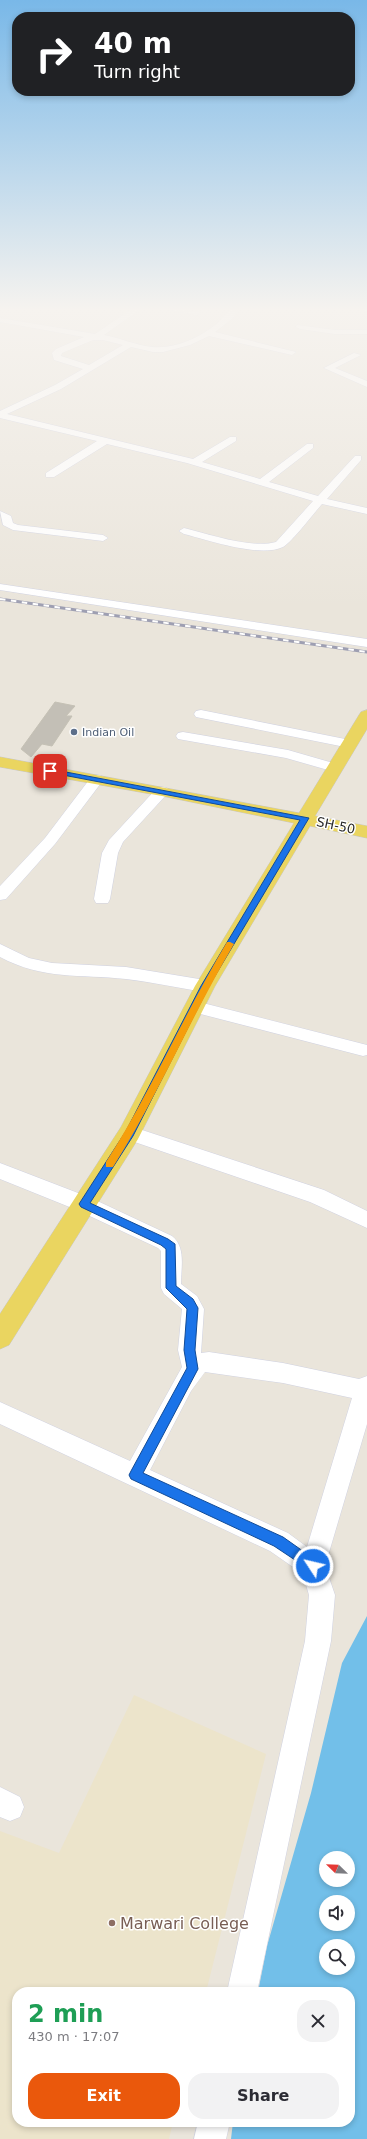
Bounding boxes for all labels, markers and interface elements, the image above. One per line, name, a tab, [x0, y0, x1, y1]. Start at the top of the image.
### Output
text: 40 m	[94, 27, 172, 60]
icon: right	[28, 28, 80, 80]
text: Turn right	[94, 61, 180, 82]
place label: Indian Oil	[82, 726, 134, 739]
marker: Indian Oil	[69, 727, 79, 737]
pin	[33, 754, 67, 788]
icon: arrive	[39, 760, 61, 782]
street label: SH-50	[315, 814, 357, 837]
position arrow	[292, 1545, 334, 1587]
north arrow	[319, 1851, 355, 1887]
map controls	[319, 1851, 355, 1975]
button: sound	[319, 1895, 355, 1931]
place label: Marwari College	[120, 1914, 249, 1933]
marker: Marwari College	[107, 1918, 117, 1928]
button: search	[319, 1939, 355, 1975]
text: 2 min	[28, 2000, 103, 2028]
button: close	[297, 2000, 339, 2042]
text: 430 m · 17:07	[28, 2029, 119, 2044]
button: Exit	[28, 2073, 180, 2119]
button: Share	[188, 2073, 339, 2119]

